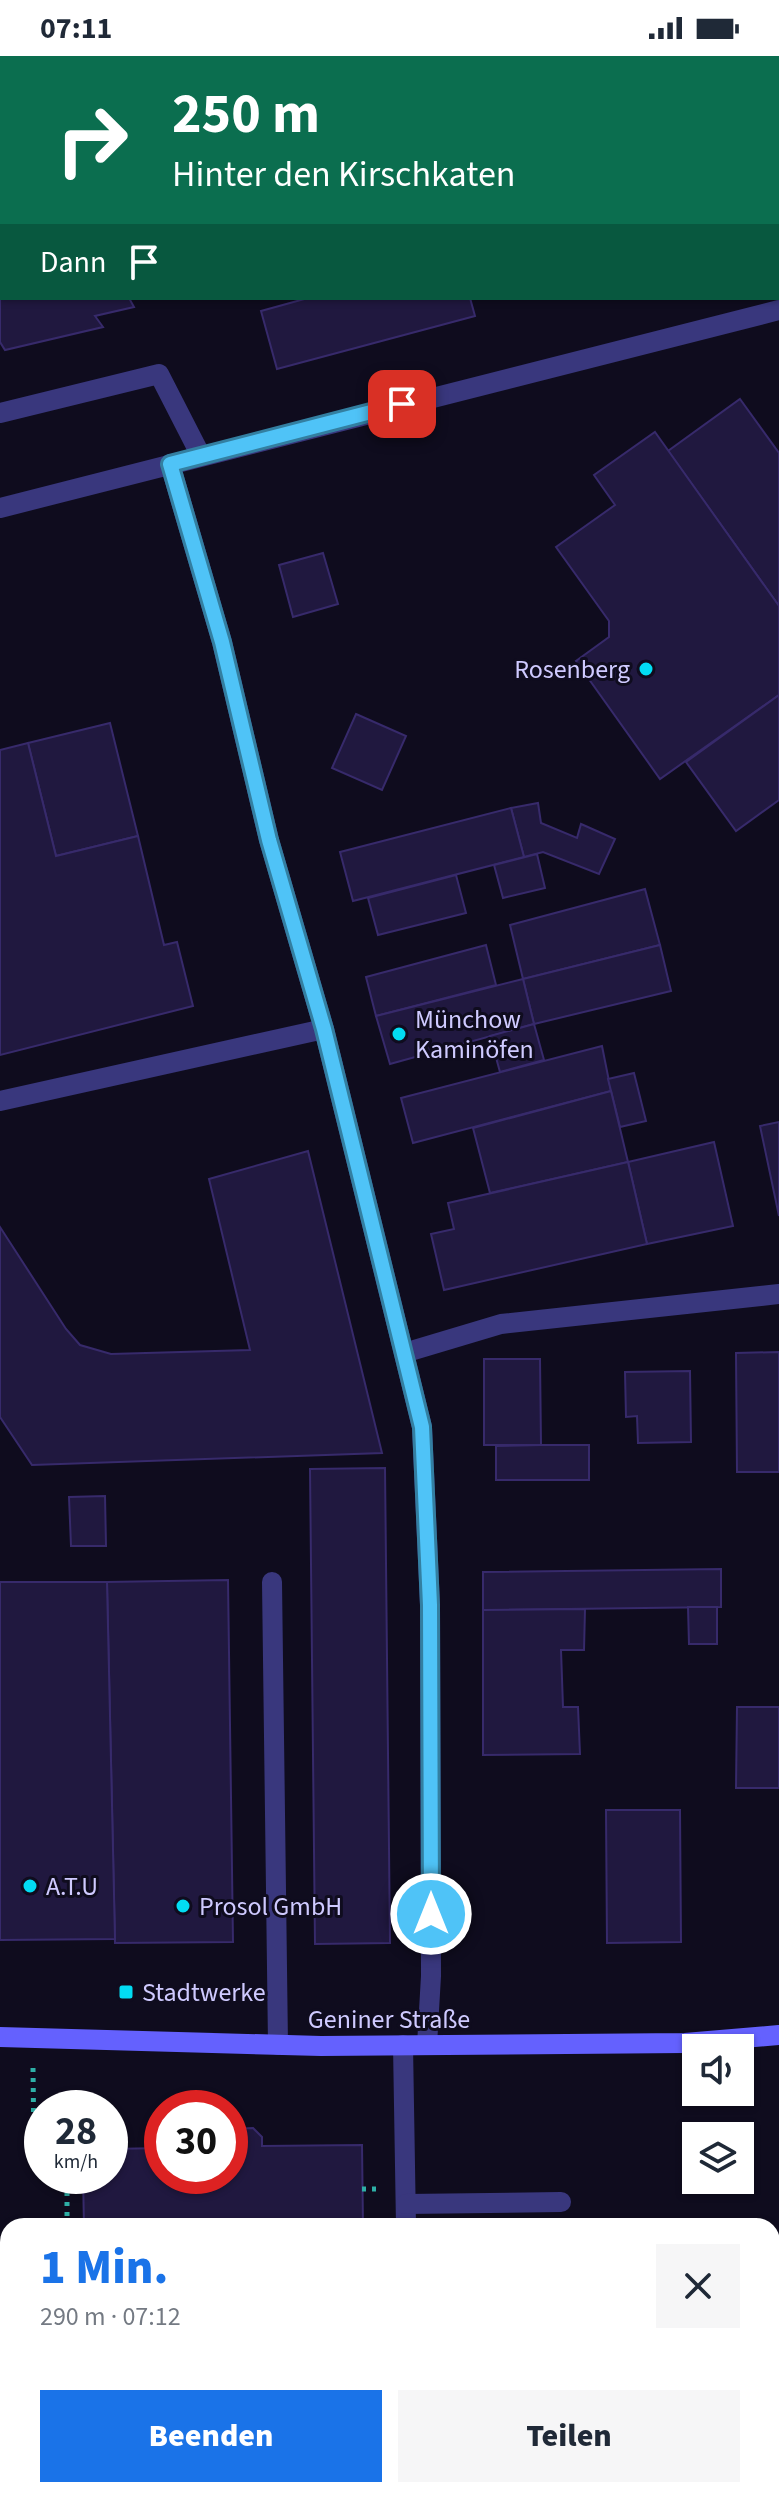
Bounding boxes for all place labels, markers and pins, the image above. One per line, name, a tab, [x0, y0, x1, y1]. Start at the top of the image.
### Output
pin	[368, 370, 436, 438]
place label: Rosenberg	[514, 651, 630, 688]
marker: Rosenberg	[637, 660, 655, 678]
place label: Münchow Kaminöfen	[415, 1001, 534, 1068]
marker: Münchow Kaminöfen	[390, 1025, 408, 1043]
place label: A.T.U	[46, 1868, 98, 1905]
marker: A.T.U	[21, 1877, 39, 1895]
place label: Prosol GmbH	[199, 1888, 342, 1925]
marker: Prosol GmbH	[174, 1897, 192, 1915]
place label: Stadtwerke	[142, 1974, 266, 2011]
marker: Stadtwerke	[117, 1983, 135, 2001]

